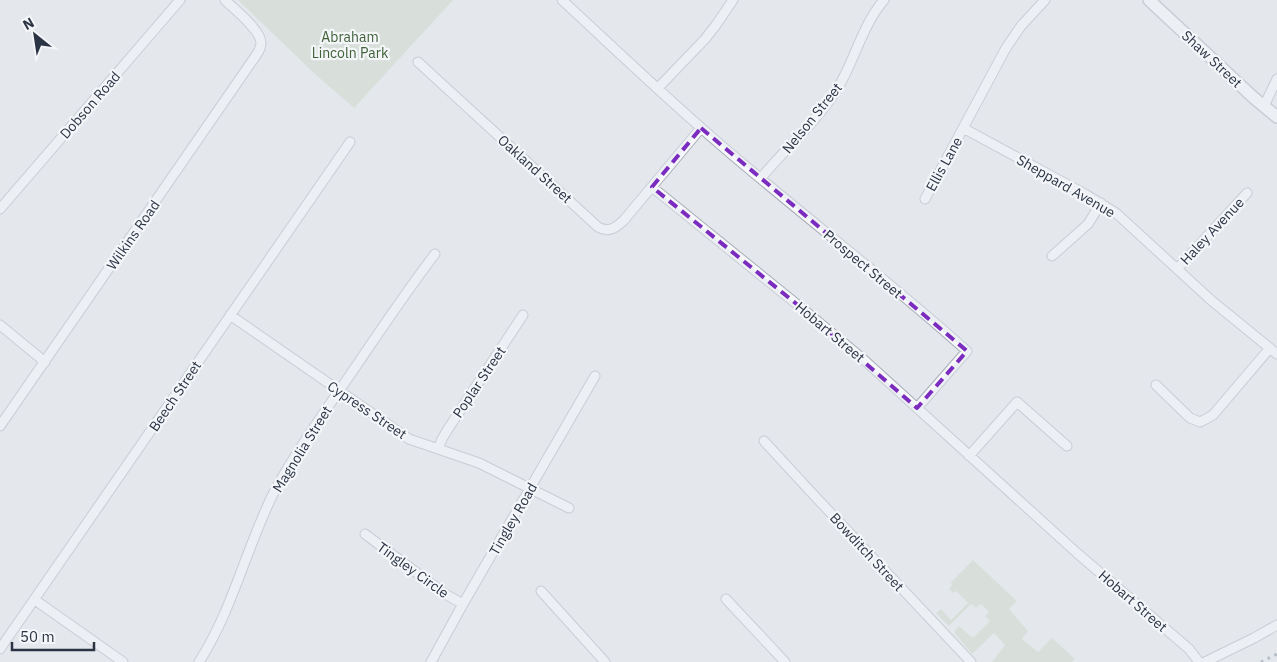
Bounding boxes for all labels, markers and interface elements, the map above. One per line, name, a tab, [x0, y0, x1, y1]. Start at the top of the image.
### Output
north arrow	[10, 10, 60, 60]
text: N	[20, 13, 37, 34]
street label: Shaw Street	[1178, 27, 1246, 92]
park label: Abraham Lincoln Park	[312, 28, 389, 62]
street label: Dobson Road	[56, 68, 124, 142]
street label: Nelson Street	[778, 79, 846, 157]
street label: Oakland Street	[494, 131, 576, 207]
street label: Ellis Lane	[922, 133, 966, 194]
street label: Sheppard Avenue	[1014, 151, 1119, 222]
street label: Haley Avenue	[1176, 193, 1248, 269]
street label: Wilkins Road	[102, 197, 164, 273]
street label: Prospect Street	[820, 226, 906, 302]
street label: Hobart Street	[792, 298, 868, 366]
street label: Poplar Street	[449, 343, 510, 421]
street label: Beech Street	[145, 357, 205, 435]
street label: Cypress Street	[324, 377, 410, 443]
street label: Magnolia Street	[268, 402, 336, 496]
street label: Tingley Road	[485, 480, 541, 558]
street label: Bowditch Street	[826, 509, 908, 595]
street label: Tingley Circle	[374, 538, 453, 602]
street label: Hobart Street	[1095, 566, 1171, 636]
scale bar	[12, 620, 95, 652]
text: 50 m	[20, 627, 55, 646]

